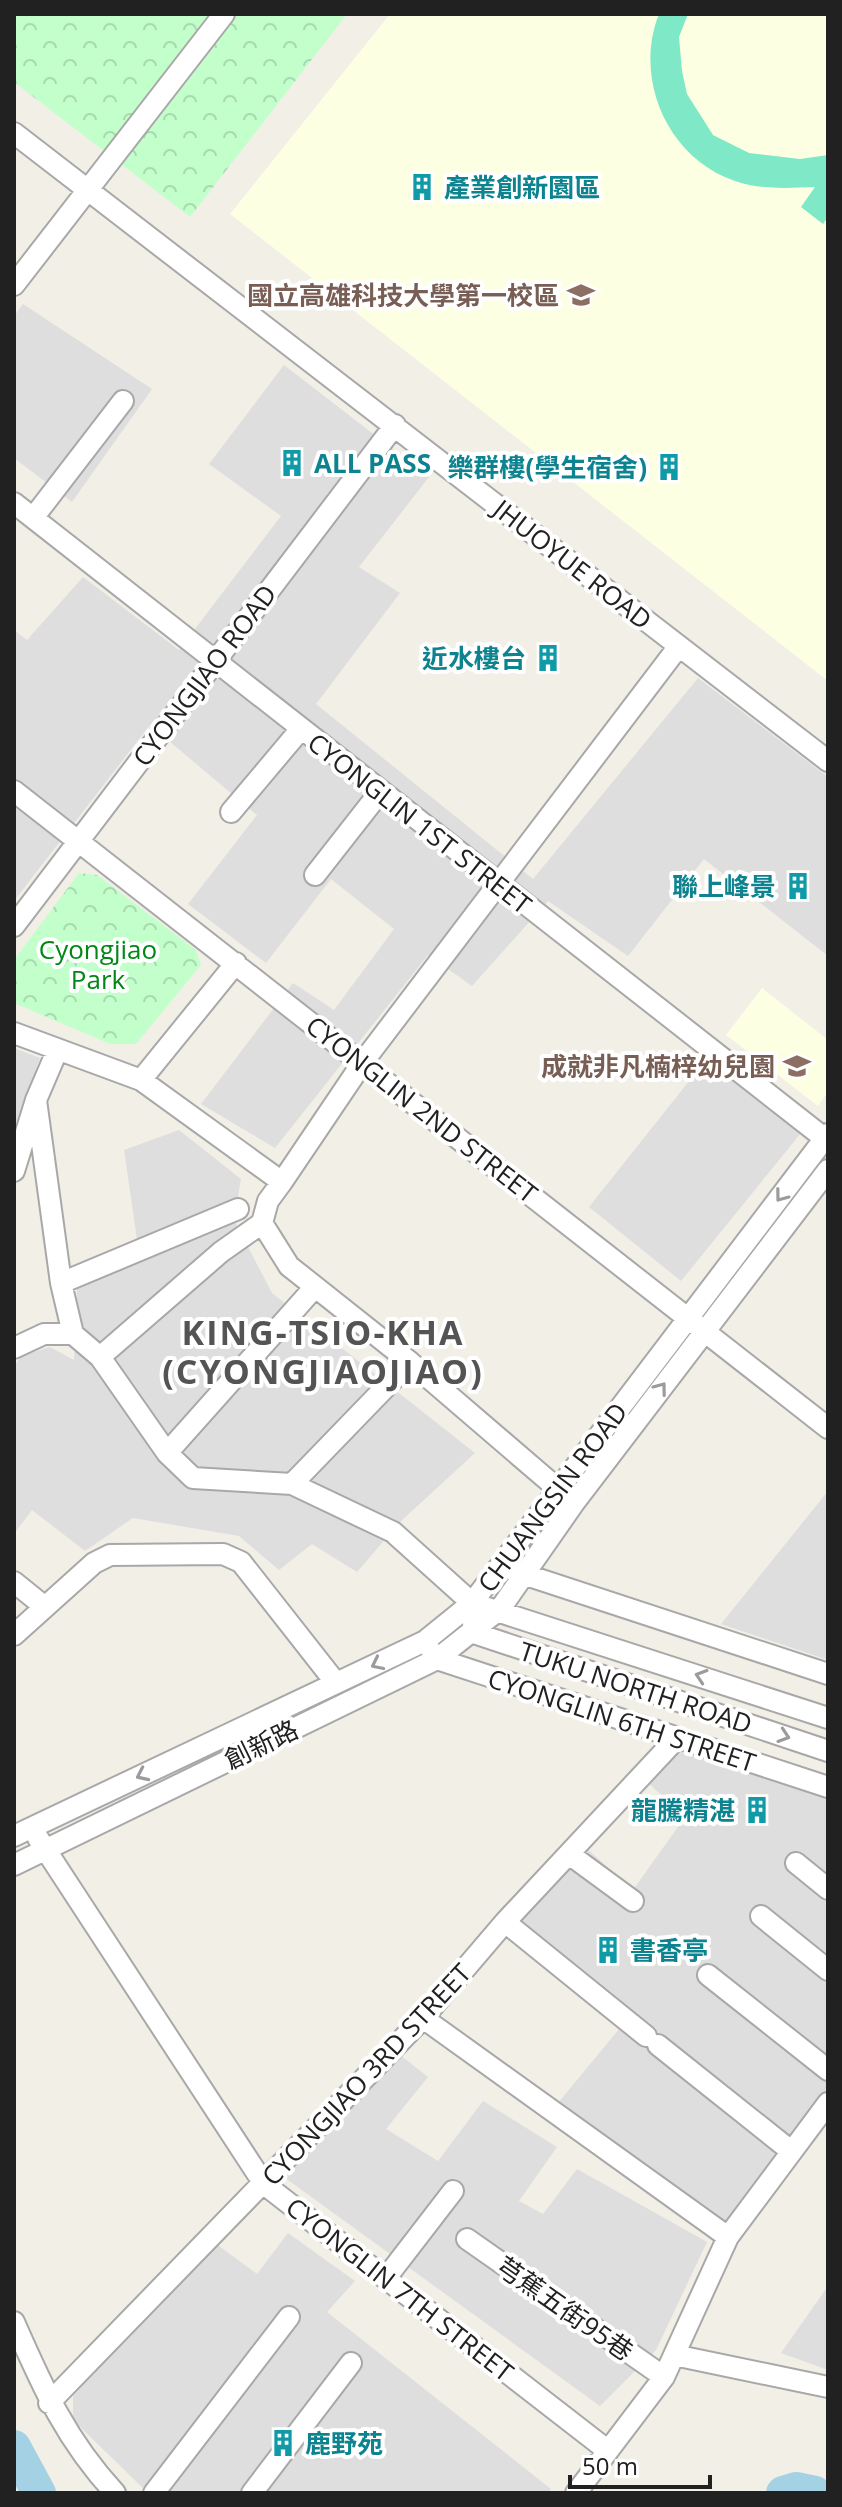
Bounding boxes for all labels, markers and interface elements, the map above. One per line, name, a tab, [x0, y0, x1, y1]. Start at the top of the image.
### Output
place label: 產業創新園區	[444, 169, 600, 205]
building icon: 產業創新園區	[407, 172, 437, 202]
place label: 國立高雄科技大學第一校區	[247, 277, 559, 313]
school or university icon: 國立高雄科技大學第一校區	[566, 280, 596, 310]
place label: ALL PASS	[314, 445, 431, 481]
building icon: ALL PASS	[277, 448, 307, 478]
place label: 樂群樓(學生宿舍)	[447, 449, 647, 485]
building icon: 樂群樓(學生宿舍)	[654, 452, 684, 482]
street label: JHUOYUE ROAD	[484, 489, 660, 637]
street label: CYONGJIAO ROAD	[124, 577, 284, 773]
place label: 近水樓台	[422, 640, 526, 676]
building icon: 近水樓台	[533, 643, 563, 673]
street label: CYONGLIN 1ST STREET	[301, 724, 540, 922]
place label: 聯上峰景	[672, 868, 776, 904]
building icon: 聯上峰景	[783, 871, 813, 901]
park label: Cyongjiao Park	[39, 931, 157, 997]
street label: CYONGLIN 2ND STREET	[299, 1007, 546, 1211]
place label: 成就非凡楠梓幼兒園	[541, 1048, 775, 1084]
school or university icon: 成就非凡楠梓幼兒園	[782, 1051, 812, 1081]
one-way arrow	[776, 1187, 790, 1202]
district label: KING-TSIO-KHA (CYONGJIAOJIAO)	[162, 1309, 484, 1394]
one-way arrow	[652, 1382, 666, 1397]
street label: CHUANGSIN ROAD	[469, 1395, 635, 1599]
street label: TUKU NORTH ROAD	[515, 1632, 757, 1742]
one-way arrow	[371, 1654, 386, 1670]
street label: CYONGLIN 6TH STREET	[483, 1660, 761, 1781]
one-way arrow	[694, 1669, 708, 1685]
street label: 創新路	[218, 1711, 304, 1777]
one-way arrow	[776, 1727, 790, 1743]
one-way arrow	[136, 1765, 151, 1781]
place label: 龍騰精湛	[631, 1792, 735, 1828]
building icon: 龍騰精湛	[742, 1795, 772, 1825]
place label: 書香亭	[630, 1932, 708, 1968]
building icon: 書香亭	[593, 1935, 623, 1965]
street label: CYONGJIAO 3RD STREET	[253, 1955, 479, 2193]
street label: CYONGLIN 7TH STREET	[279, 2189, 522, 2390]
street label: 芎蕉五街95巷	[489, 2247, 641, 2369]
place label: 鹿野苑	[305, 2425, 383, 2461]
building icon: 鹿野苑	[268, 2428, 298, 2458]
scale bar	[570, 2439, 710, 2489]
text: 50 m	[582, 2449, 638, 2482]

